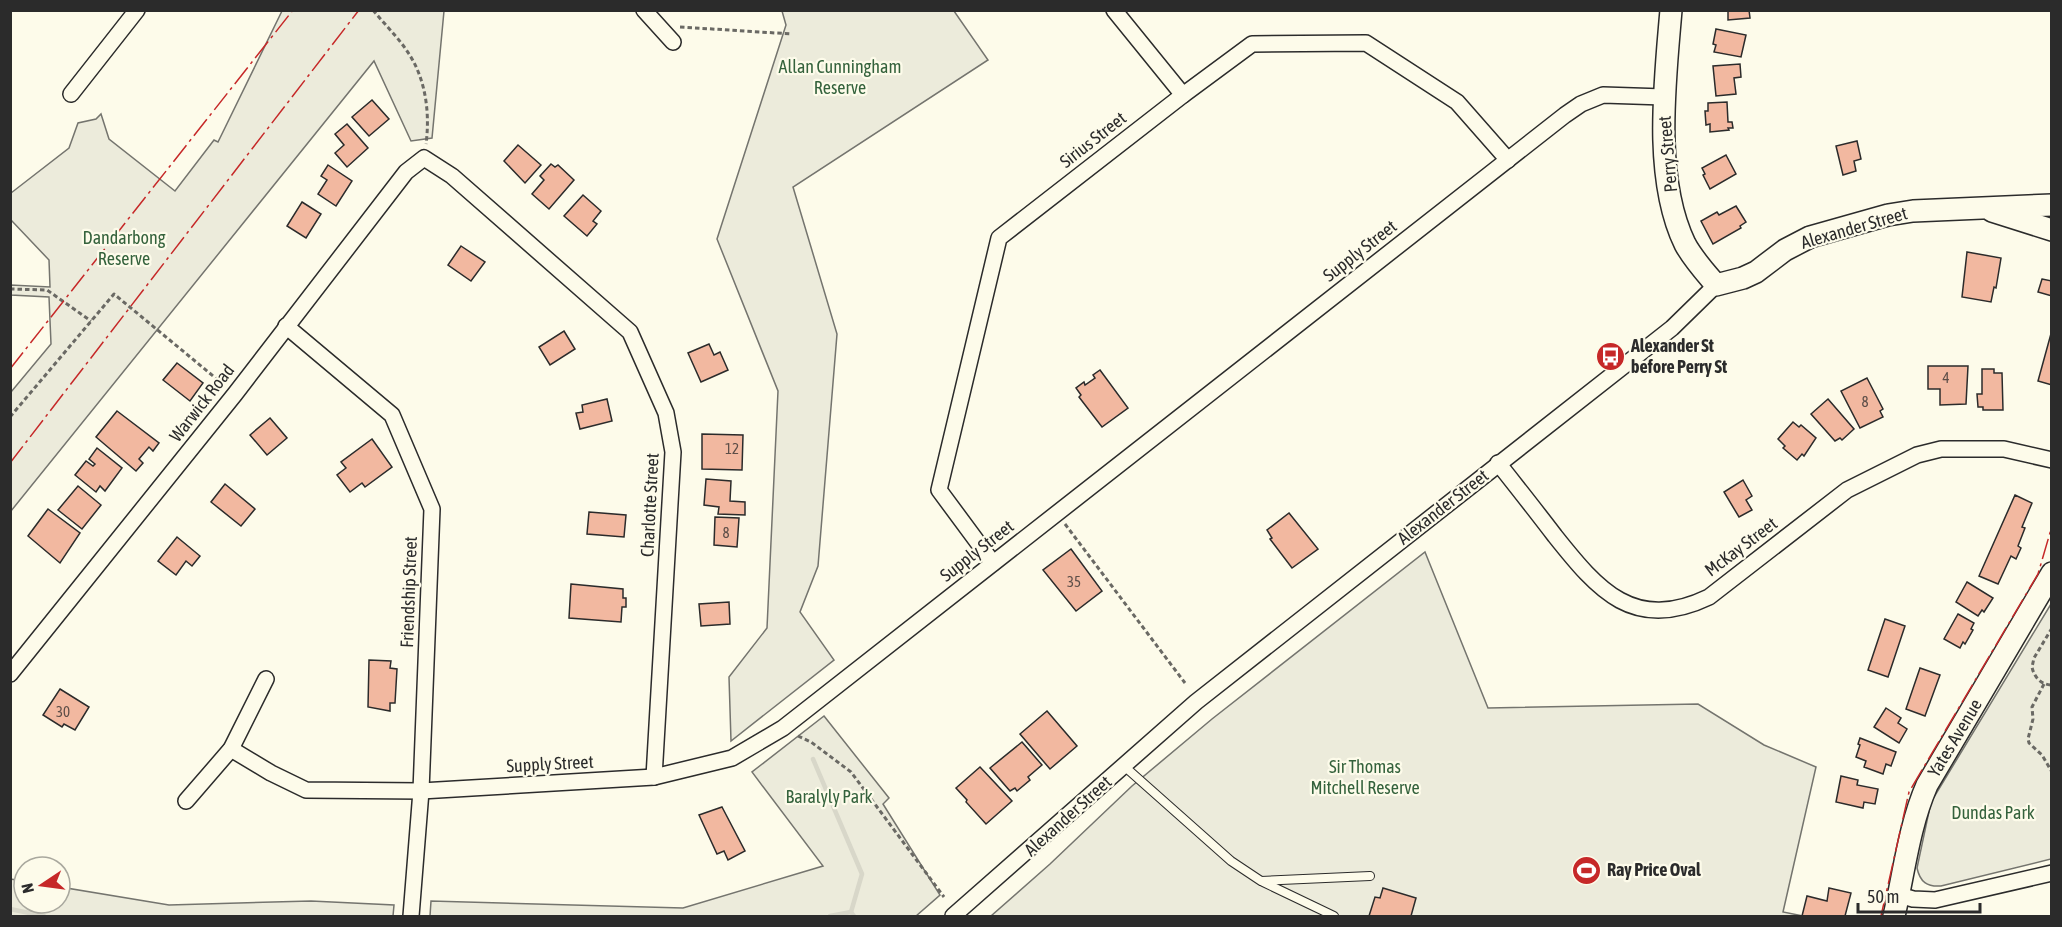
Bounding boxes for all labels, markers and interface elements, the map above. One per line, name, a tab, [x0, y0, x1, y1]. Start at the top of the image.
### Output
park label: Allan Cunningham Reserve	[779, 56, 901, 98]
street label: Sirius Street	[1055, 107, 1130, 172]
street label: Perry Street	[1654, 115, 1681, 193]
street label: Alexander Street	[1798, 202, 1910, 253]
street label: Supply Street	[1319, 215, 1401, 286]
park label: Dandarbong Reserve	[83, 227, 166, 269]
place label: Alexander St before Perry St	[1630, 335, 1728, 377]
bus stop icon: Alexander St before Perry St	[1594, 340, 1626, 372]
street label: Warwick Road	[165, 360, 238, 446]
house number: 4	[1942, 369, 1950, 386]
house number: 8	[1861, 393, 1869, 410]
house number: 12	[725, 440, 739, 457]
street label: Charlotte Street	[636, 453, 663, 557]
street label: Alexander Street	[1393, 465, 1492, 549]
street label: McKay Street	[1700, 513, 1781, 581]
street label: Supply Street	[936, 515, 1018, 586]
house number: 8	[722, 524, 730, 541]
street label: Friendship Street	[396, 536, 421, 648]
house number: 35	[1067, 573, 1081, 590]
street label: Yates Avenue	[1923, 695, 1986, 780]
house number: 30	[56, 703, 70, 720]
street label: Supply Street	[506, 751, 594, 776]
park label: Sir Thomas Mitchell Reserve	[1310, 756, 1420, 798]
street label: Alexander Street	[1020, 771, 1115, 860]
park label: Baralyly Park	[786, 786, 872, 807]
park label: Dundas Park	[1951, 802, 2035, 823]
sports icon: Ray Price Oval	[1570, 854, 1602, 886]
north arrow	[12, 855, 72, 915]
place label: Ray Price Oval	[1607, 859, 1701, 880]
scale bar	[1858, 876, 1980, 914]
text: N	[18, 882, 37, 895]
text: 50 m	[1867, 886, 1899, 907]

